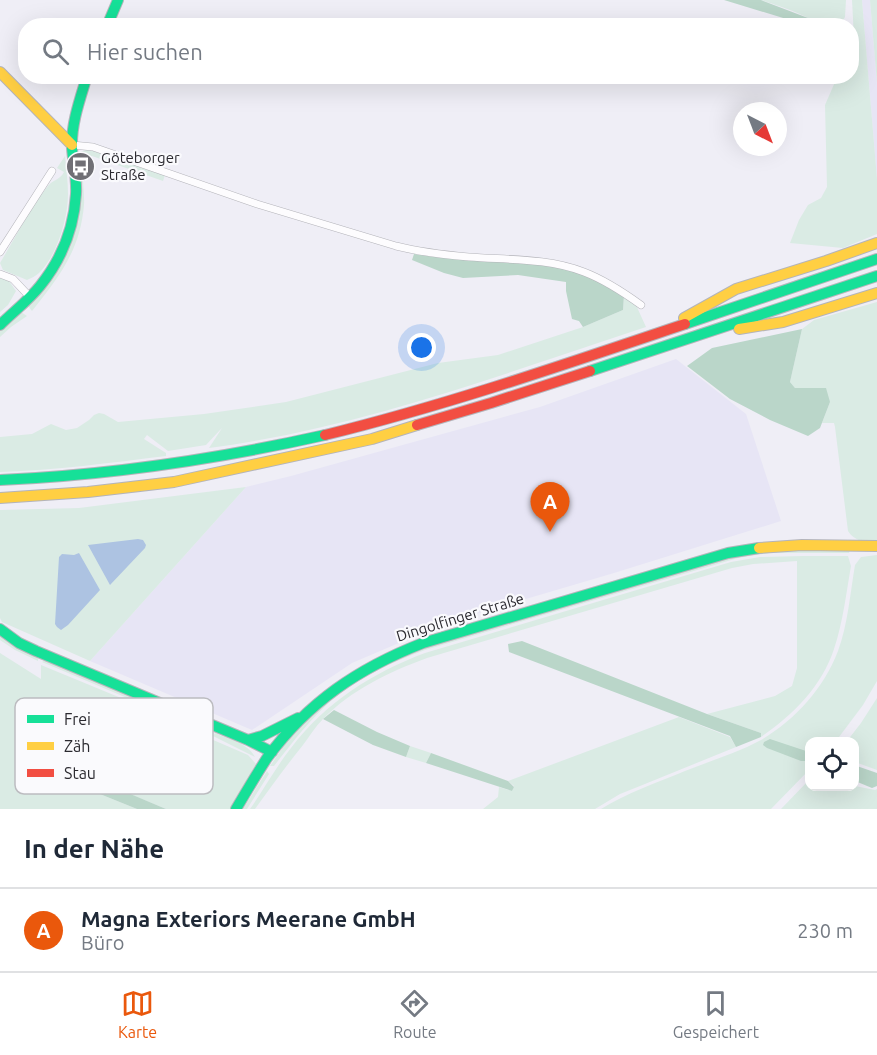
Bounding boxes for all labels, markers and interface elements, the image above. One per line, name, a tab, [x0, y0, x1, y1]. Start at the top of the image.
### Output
search box	[18, 18, 859, 84]
icon: search	[39, 35, 72, 68]
text: Hier suchen	[87, 39, 203, 64]
north arrow	[733, 102, 787, 156]
place label: Göteborger Straße	[101, 149, 180, 183]
bus stop icon: Göteborger Straße	[64, 150, 96, 182]
your location	[407, 333, 436, 362]
pin: A	[530, 482, 570, 532]
street label: Dingolfinger Straße	[394, 589, 526, 645]
legend	[15, 698, 213, 794]
text: Frei	[64, 710, 91, 728]
text: Zäh	[64, 737, 90, 755]
map controls	[805, 737, 859, 791]
button: locate	[805, 737, 859, 791]
text: Stau	[64, 764, 96, 782]
text: In der Nähe	[24, 834, 164, 863]
text: Magna Exteriors Meerane GmbH	[81, 906, 416, 931]
text: A	[36, 919, 51, 942]
text: 230 m	[797, 919, 853, 942]
text: Büro	[81, 931, 124, 954]
tab: Karte	[118, 987, 157, 1041]
tab: Route	[393, 987, 437, 1041]
tab: Gespeichert	[673, 987, 759, 1041]

